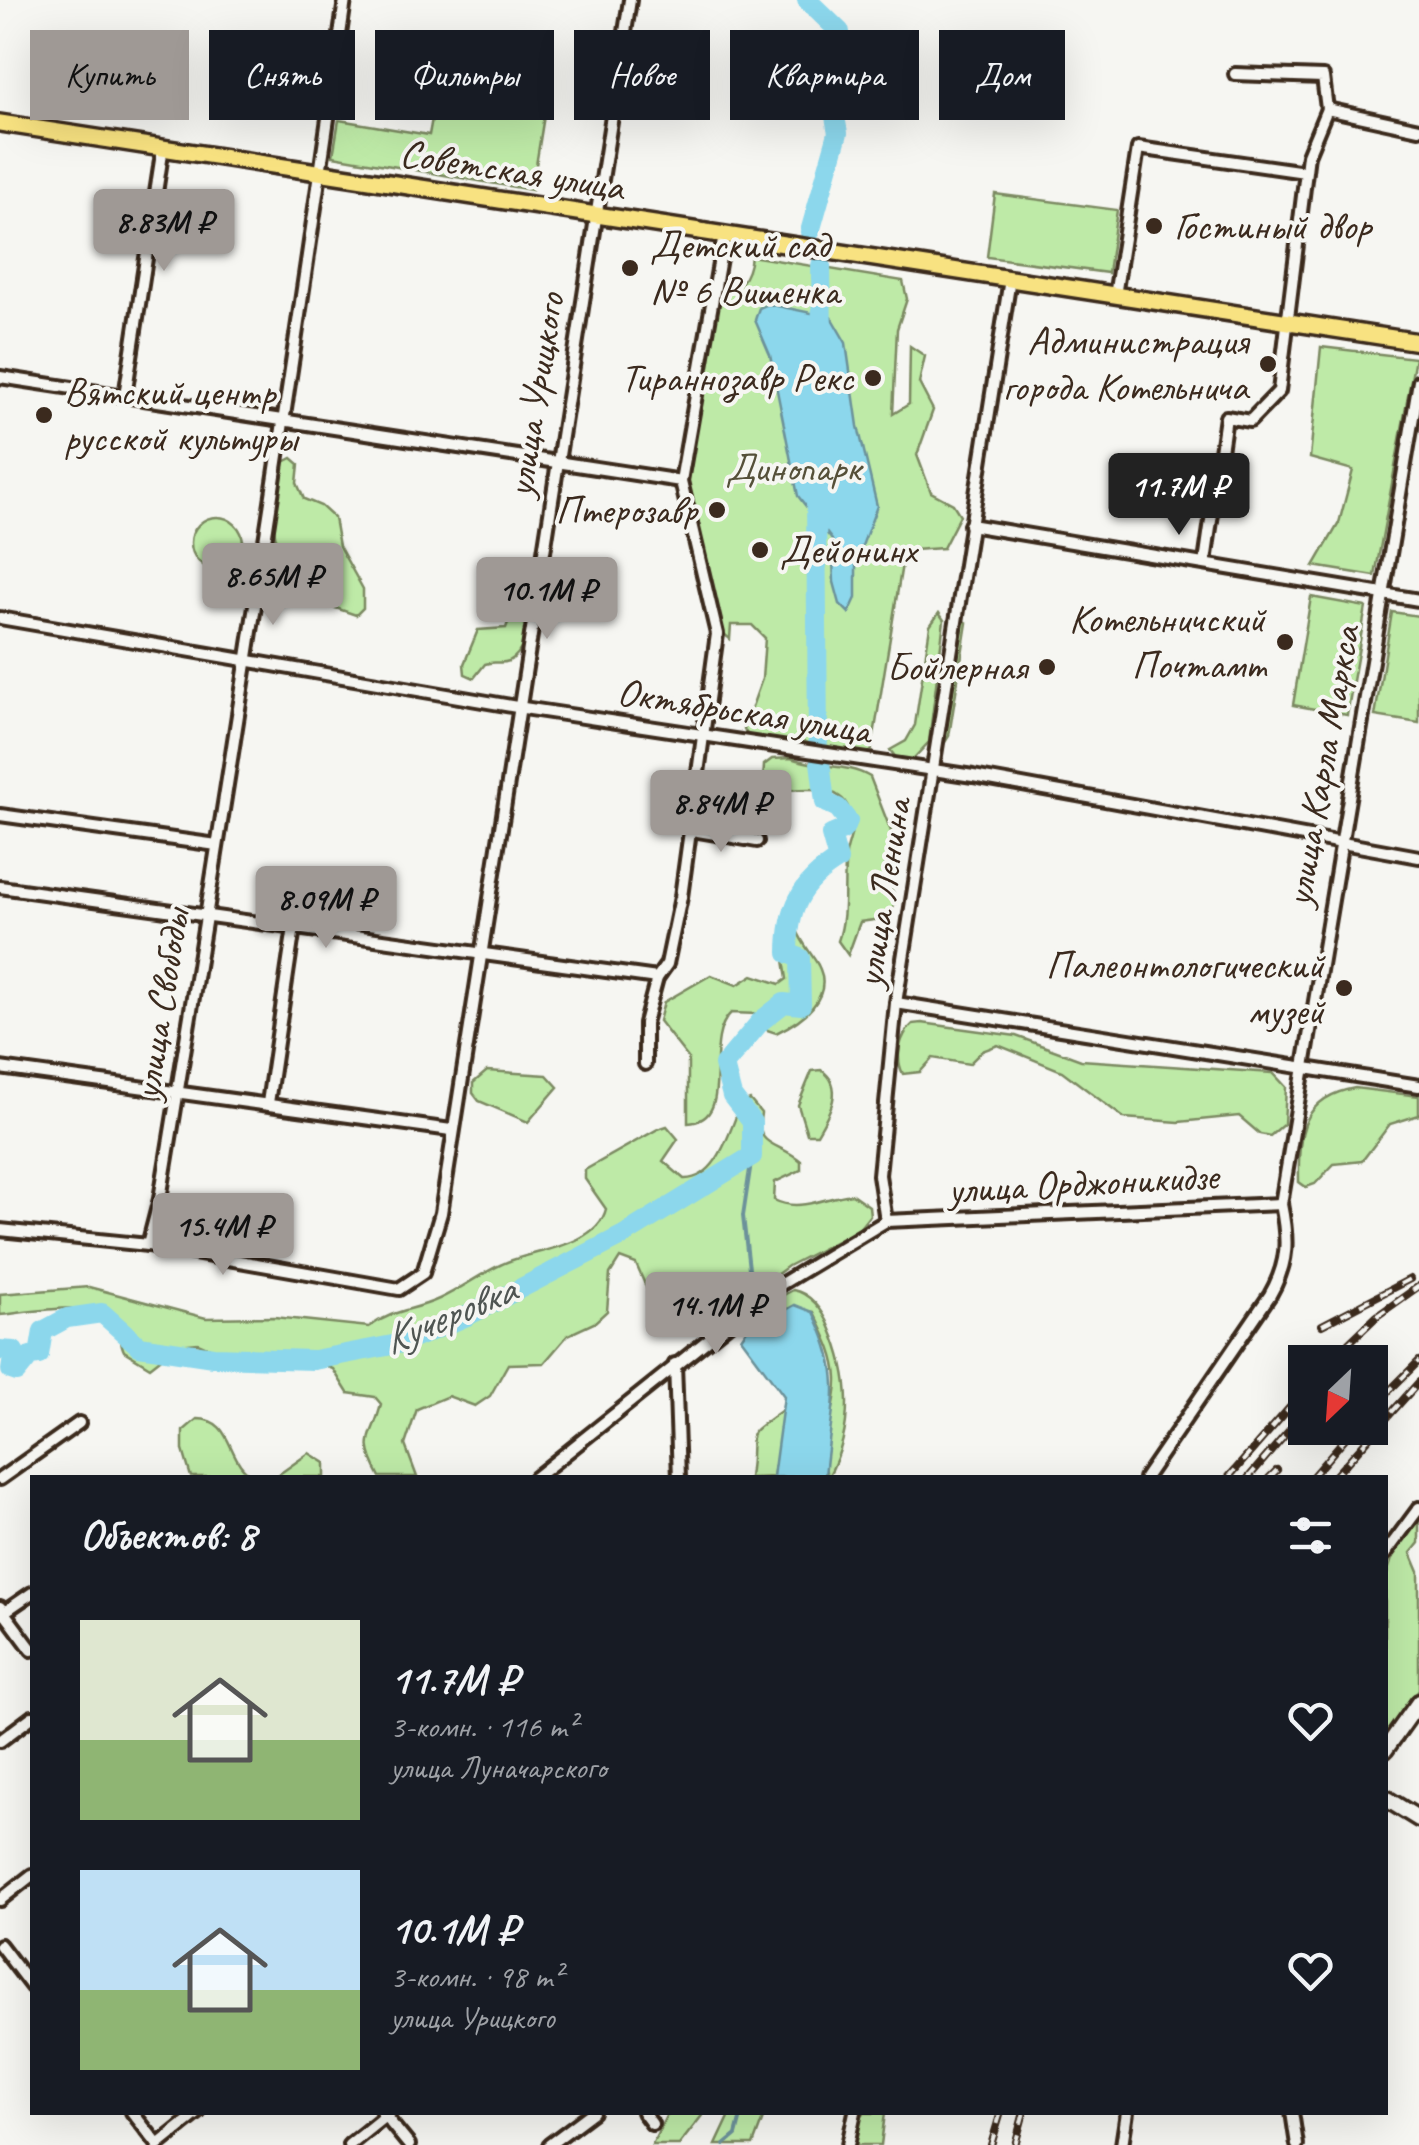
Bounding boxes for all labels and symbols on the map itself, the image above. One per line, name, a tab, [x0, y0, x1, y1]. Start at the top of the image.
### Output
street label: Советская улица	[397, 128, 630, 213]
pin: 8.83M ₽	[72, 189, 256, 274]
place label: Гостиный двор	[1174, 201, 1374, 251]
marker: Гостиный двор	[1143, 215, 1165, 237]
place label: Детский сад № 6 Вишенка	[650, 220, 843, 316]
marker: Детский сад № 6 Вишенка	[619, 257, 641, 279]
street label: улица Урицкого	[494, 288, 576, 502]
place label: Администрация города Котельнича	[1003, 316, 1251, 412]
place label: Тираннозавр Рекс	[621, 353, 855, 403]
marker: Администрация города Котельнича	[1257, 353, 1279, 375]
place label: Вятский центр русской культуры	[64, 367, 300, 463]
marker: Тираннозавр Рекс	[862, 367, 884, 389]
marker: Вятский центр русской культуры	[33, 404, 55, 426]
park label: Динопарк	[725, 443, 864, 493]
pin: 11.7M ₽	[1087, 453, 1271, 538]
place label: Птерозавр	[555, 485, 700, 535]
marker: Птерозавр	[706, 499, 728, 521]
place label: Дейонинх	[780, 525, 920, 575]
marker: Дейонинх	[749, 539, 771, 561]
pin: 8.65M ₽	[181, 543, 365, 628]
pin: 10.1M ₽	[455, 557, 639, 642]
place label: Котельничский Почтамт	[1069, 594, 1268, 690]
street label: улица Карла Маркса	[1272, 619, 1372, 912]
marker: Котельничский Почтамт	[1274, 631, 1296, 653]
place label: Бойлерная	[886, 642, 1030, 692]
marker: Бойлерная	[1036, 656, 1058, 678]
street label: Октябрьская улица	[614, 666, 878, 756]
pin: 8.84M ₽	[629, 770, 813, 855]
street label: улица Ленина	[843, 792, 923, 993]
pin: 8.09M ₽	[234, 866, 418, 951]
street label: улица Свободы	[121, 902, 201, 1105]
place label: Палеонтологический музей	[1046, 940, 1326, 1036]
marker: Палеонтологический музей	[1333, 977, 1355, 999]
street label: улица Орджоникидзе	[945, 1151, 1222, 1215]
pin: 15.4M ₽	[131, 1193, 315, 1278]
water label: Кучеровка	[375, 1262, 527, 1367]
pin: 14.1M ₽	[624, 1272, 808, 1357]
north arrow	[1288, 1345, 1388, 1445]

